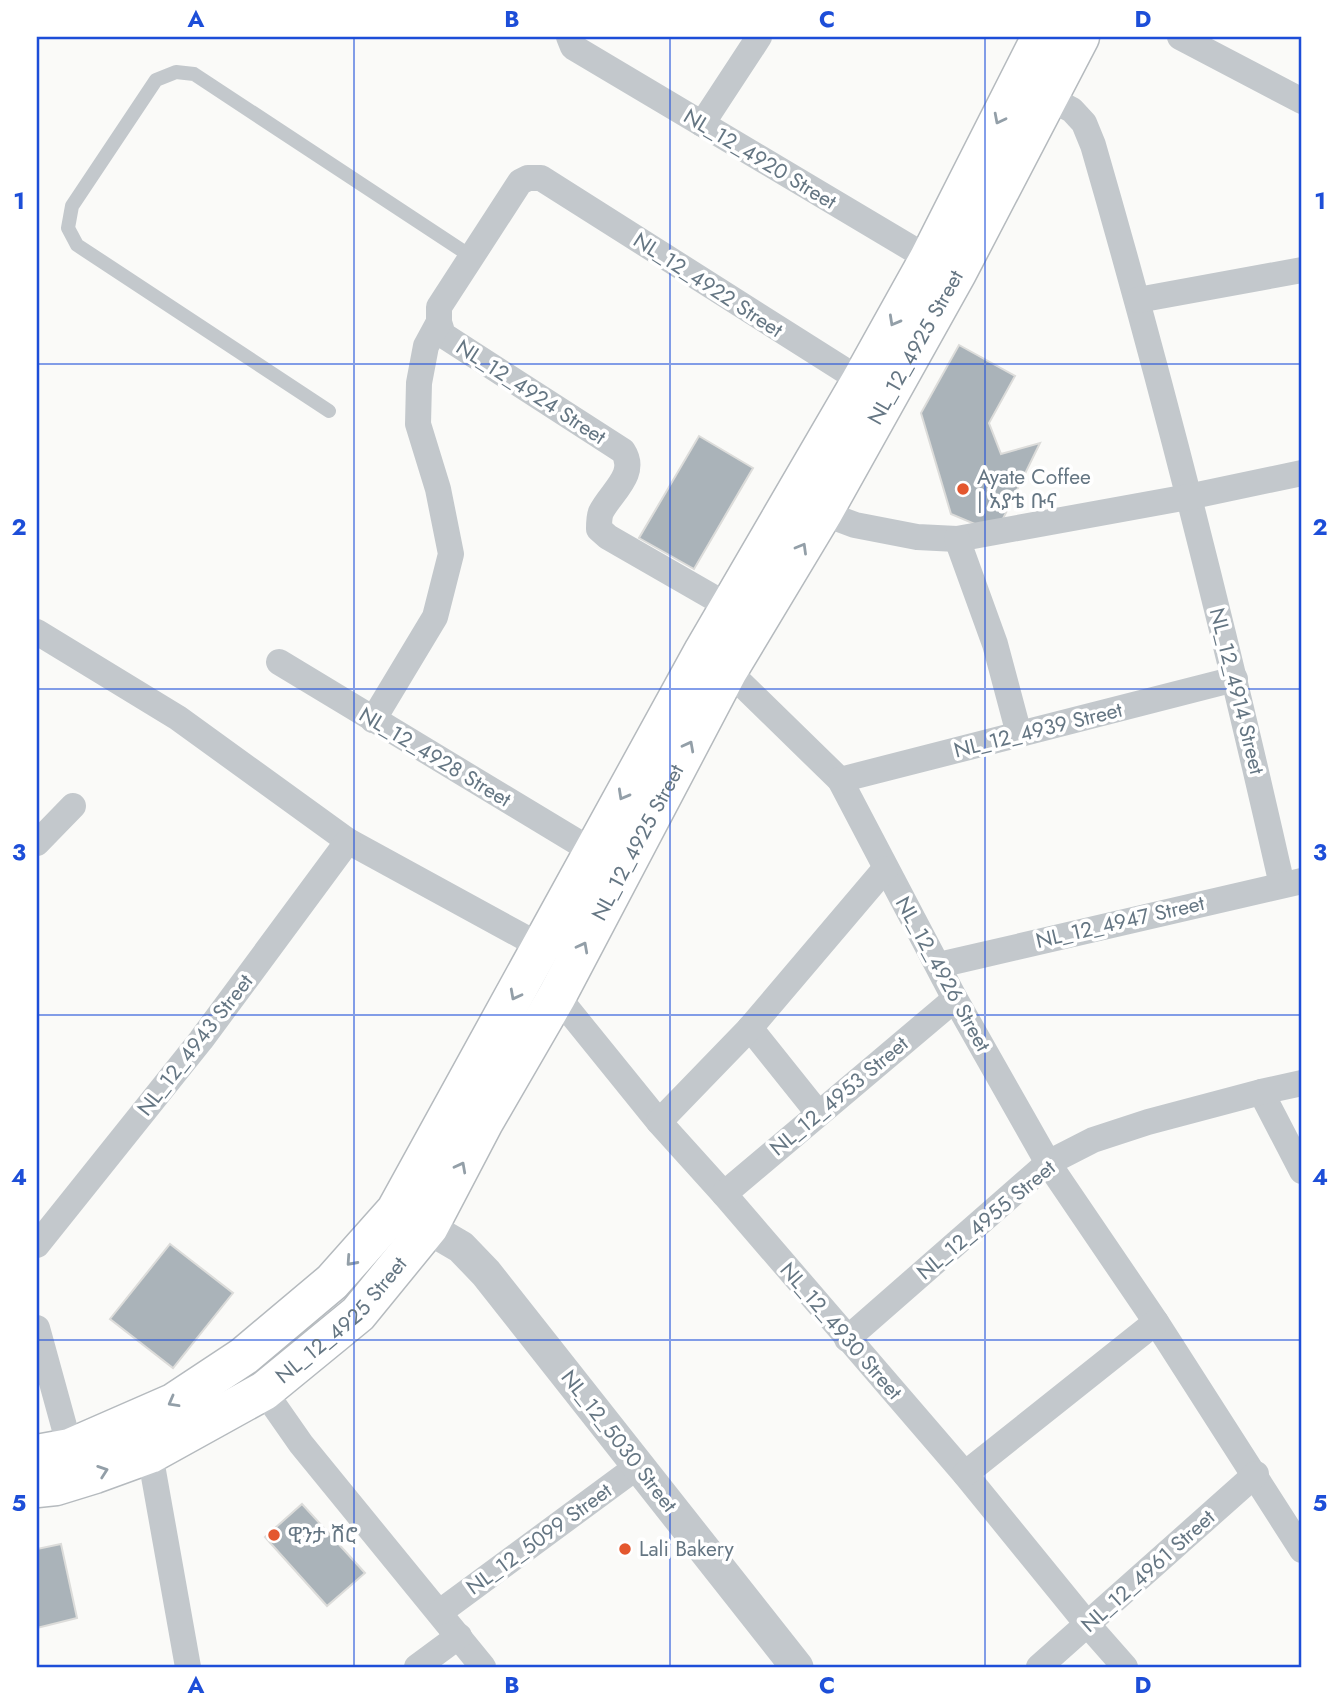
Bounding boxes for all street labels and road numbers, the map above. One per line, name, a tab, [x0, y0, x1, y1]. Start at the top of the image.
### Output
street label: NL_12_4920 Street	[678, 101, 842, 217]
street label: NL_12_4922 Street	[627, 225, 789, 345]
street label: NL_12_4925 Street	[860, 265, 971, 430]
street label: NL_12_4924 Street	[450, 332, 612, 452]
street label: NL_12_4914 Street	[1202, 605, 1272, 777]
street label: NL_12_4939 Street	[951, 695, 1125, 765]
street label: NL_12_4928 Street	[353, 700, 517, 814]
street label: NL_12_4925 Street	[584, 759, 691, 926]
street label: NL_12_4947 Street	[1033, 888, 1207, 956]
street label: NL_12_4926 Street	[888, 891, 998, 1057]
street label: NL_12_4943 Street	[130, 968, 260, 1122]
street label: NL_12_4953 Street	[763, 1029, 915, 1163]
street label: NL_12_4955 Street	[910, 1153, 1062, 1287]
street label: NL_12_4925 Street	[269, 1250, 414, 1391]
street label: NL_12_4930 Street	[773, 1256, 909, 1406]
street label: NL_12_5030 Street	[554, 1364, 684, 1518]
street label: NL_12_5099 Street	[460, 1476, 618, 1602]
street label: NL_12_4961 Street	[1075, 1503, 1221, 1639]

